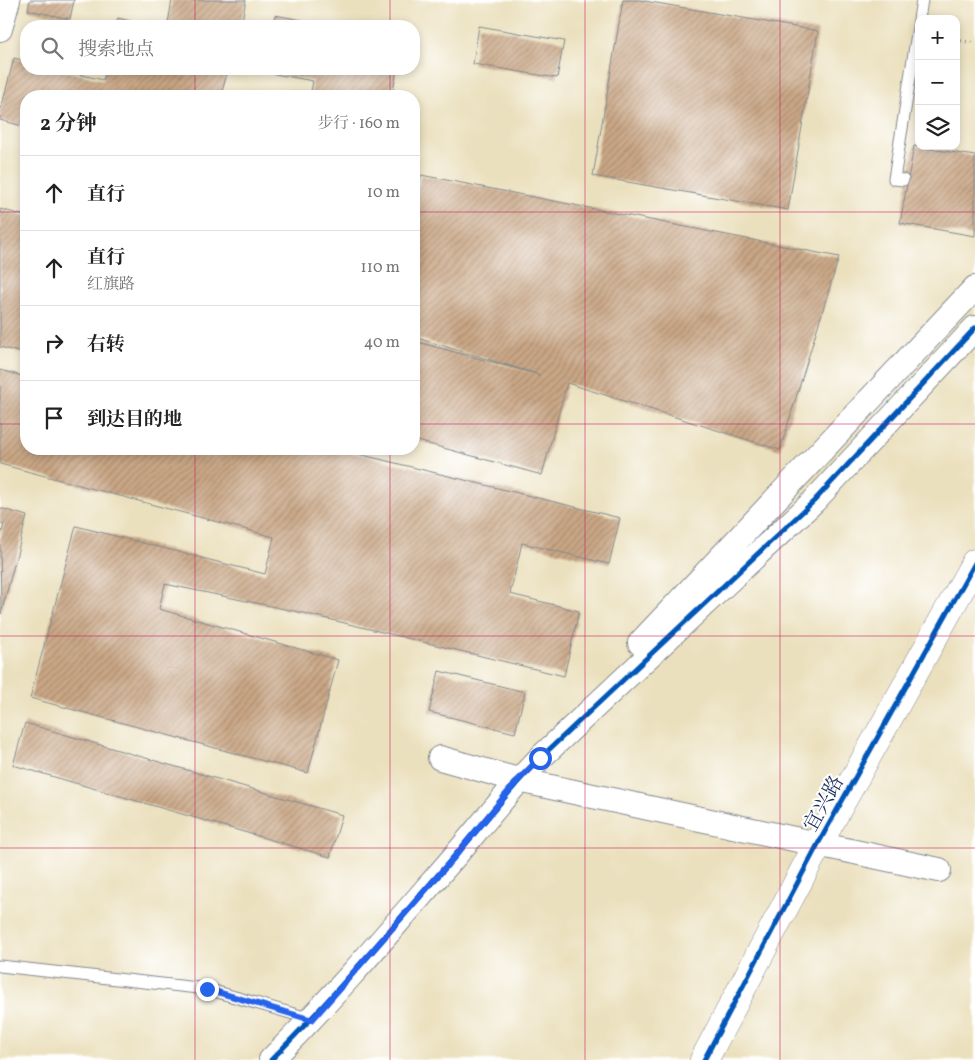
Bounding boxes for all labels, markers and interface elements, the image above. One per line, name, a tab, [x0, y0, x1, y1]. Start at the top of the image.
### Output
map controls	[915, 15, 960, 150]
button: +	[915, 15, 960, 60]
search box	[20, 20, 420, 75]
icon: search	[38, 34, 66, 62]
text: 搜索地点	[78, 37, 154, 63]
button: −	[915, 60, 960, 105]
button: layers	[915, 105, 960, 150]
text: 2 分钟	[40, 110, 97, 139]
text: 步行 · 160 m	[317, 113, 400, 135]
icon: ahead	[40, 179, 68, 207]
text: 直行	[87, 182, 125, 208]
text: 10 m	[367, 182, 400, 204]
text: 直行	[87, 245, 125, 271]
icon: ahead	[40, 254, 68, 282]
text: 110 m	[361, 257, 400, 279]
text: 红旗路	[87, 274, 135, 296]
icon: right	[40, 329, 68, 357]
text: 右转	[87, 332, 125, 358]
text: 40 m	[364, 332, 400, 354]
icon: arrive	[40, 404, 68, 432]
text: 到达目的地	[87, 407, 182, 433]
route start	[529, 747, 552, 770]
street label: 宜兴路	[798, 771, 852, 837]
route end	[196, 978, 219, 1001]

